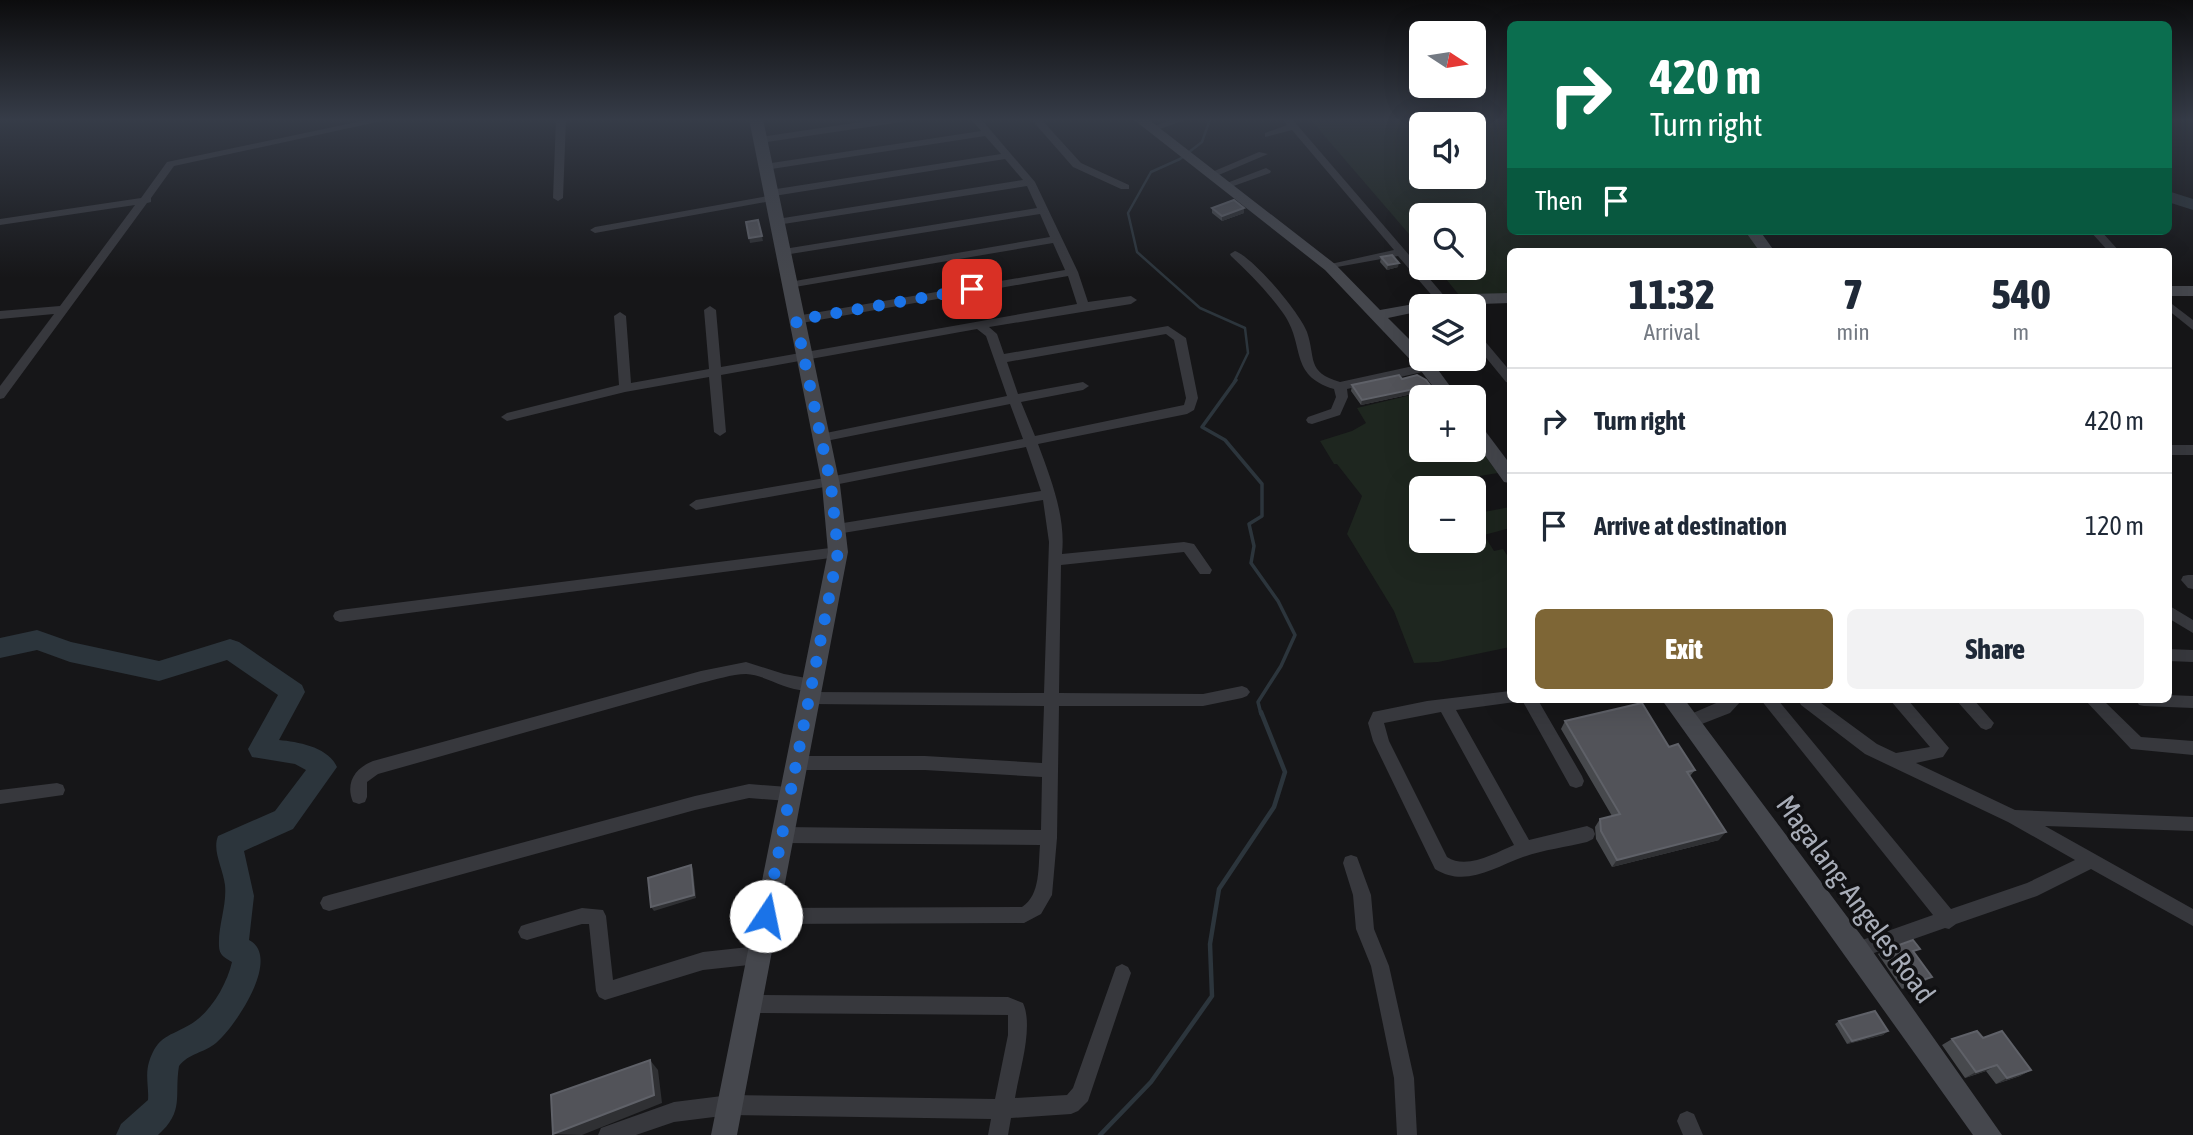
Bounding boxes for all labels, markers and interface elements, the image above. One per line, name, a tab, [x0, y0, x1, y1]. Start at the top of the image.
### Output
north arrow	[1409, 21, 1486, 98]
map controls	[1409, 21, 1486, 553]
text: 420 m	[1650, 48, 1761, 104]
icon: right	[1535, 49, 1626, 140]
text: Turn right	[1650, 106, 1763, 143]
button: sound	[1409, 112, 1486, 189]
icon: arrive	[1597, 182, 1635, 220]
text: Then	[1535, 186, 1583, 216]
button: search	[1409, 203, 1486, 280]
pin	[942, 259, 1002, 319]
icon: arrive	[953, 270, 991, 308]
text: 11:32	[1629, 270, 1715, 318]
text: 7	[1843, 270, 1863, 318]
text: 540	[1991, 270, 2050, 318]
button: layers	[1409, 294, 1486, 371]
text: Arrival	[1644, 319, 1700, 345]
text: min	[1837, 319, 1870, 345]
text: m	[2013, 319, 2029, 345]
button: +	[1409, 385, 1486, 462]
icon: right	[1535, 402, 1573, 440]
text: Turn right	[1594, 406, 1685, 436]
text: 420 m	[2085, 406, 2144, 436]
button: −	[1409, 476, 1486, 553]
icon: arrive	[1535, 507, 1573, 545]
text: Arrive at destination	[1594, 511, 1787, 541]
text: 120 m	[2085, 511, 2144, 541]
button: Exit	[1535, 609, 1833, 689]
button: Share	[1847, 609, 2144, 689]
street label: Magalang-Angeles Road	[1770, 789, 1942, 1009]
position arrow	[729, 879, 803, 953]

